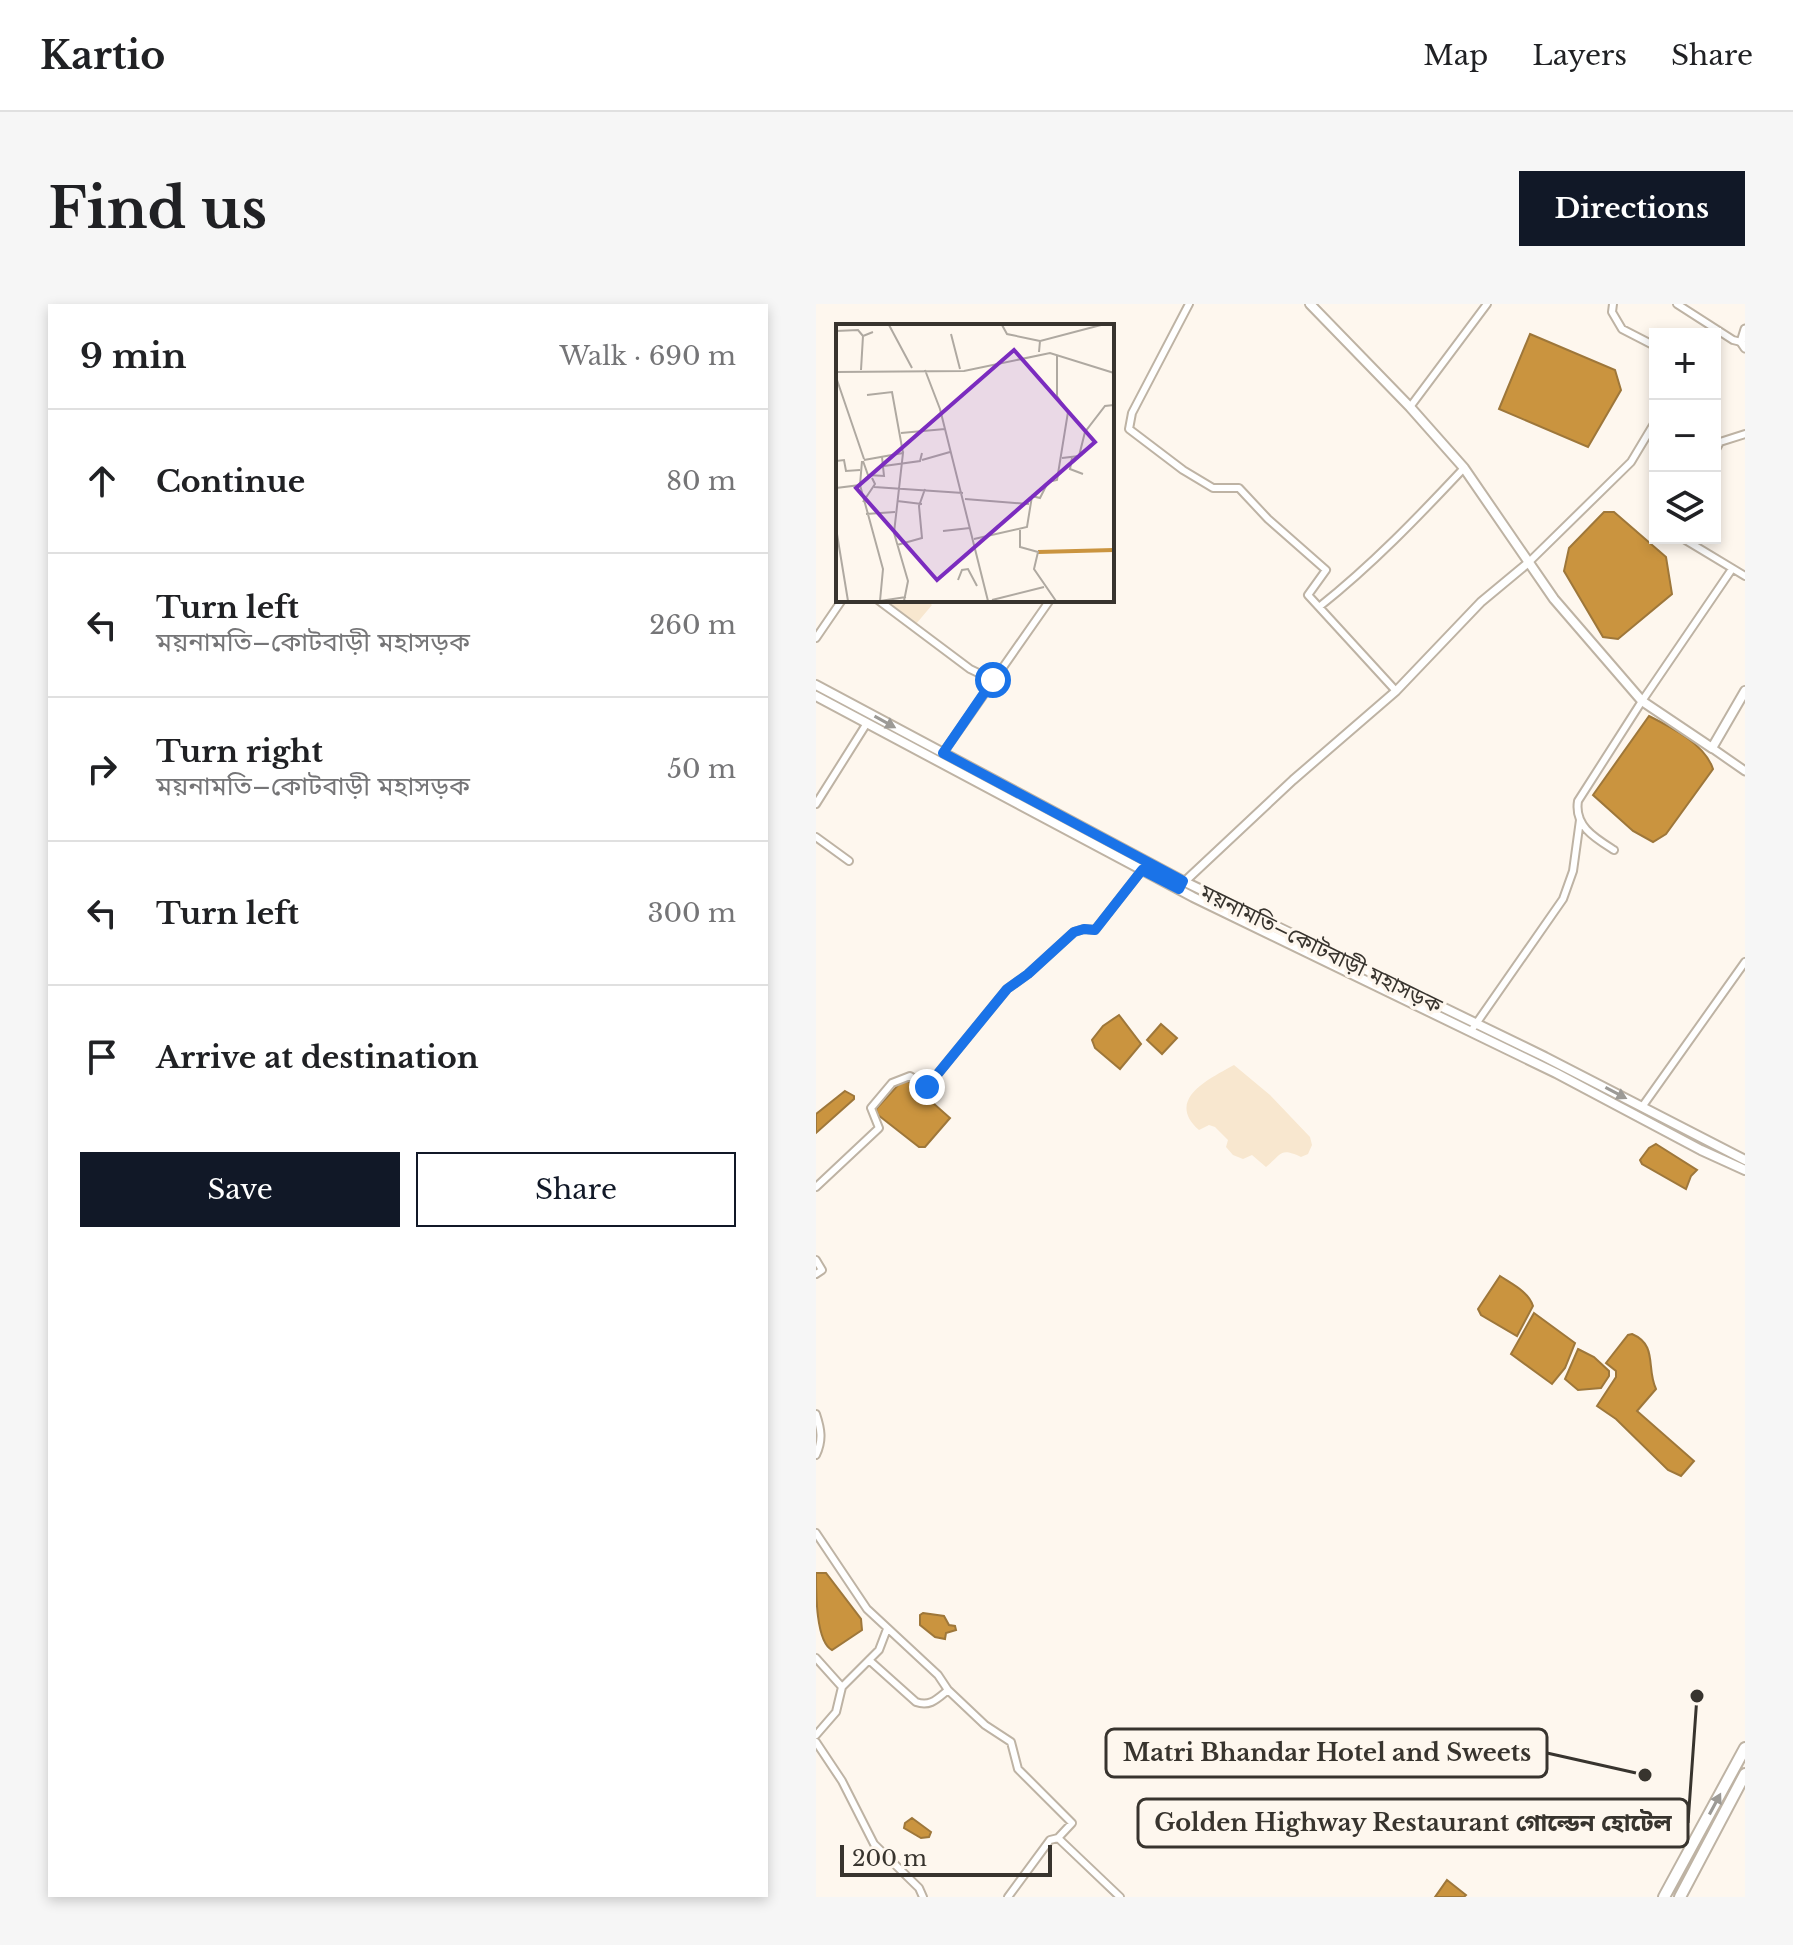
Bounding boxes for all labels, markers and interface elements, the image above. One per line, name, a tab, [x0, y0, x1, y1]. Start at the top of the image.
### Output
text: Kartio	[40, 32, 165, 79]
text: Map	[1423, 38, 1488, 73]
text: Layers	[1532, 38, 1627, 73]
text: Share	[1671, 38, 1753, 73]
button: Directions	[1519, 171, 1745, 246]
text: Find us	[48, 174, 267, 243]
inset map	[836, 324, 1114, 602]
map controls	[1649, 328, 1721, 544]
button: +	[1649, 328, 1721, 400]
text: 9 min	[80, 335, 187, 377]
text: Walk · 690 m	[560, 340, 736, 372]
button: −	[1649, 400, 1721, 472]
icon: ahead	[80, 459, 124, 503]
text: Continue	[156, 463, 305, 500]
text: 80 m	[666, 465, 736, 497]
button: layers	[1649, 472, 1721, 544]
text: Turn left	[156, 589, 299, 626]
icon: left	[80, 603, 124, 647]
text: 260 m	[649, 609, 736, 641]
text: ময়নামতি–কোটবাড়ী মহাসড়ক	[156, 626, 470, 658]
route start	[975, 662, 1011, 698]
one-way arrow	[874, 714, 896, 728]
text: Turn right	[156, 733, 323, 770]
icon: right	[80, 747, 124, 791]
text: 50 m	[667, 753, 736, 785]
text: ময়নামতি–কোটবাড়ী মহাসড়ক	[156, 770, 470, 802]
street label: ময়নামতি–কোটবাড়ী মহাসড়ক	[1195, 878, 1447, 1019]
icon: left	[80, 891, 124, 935]
text: Turn left	[156, 895, 299, 932]
text: 300 m	[647, 897, 736, 929]
icon: arrive	[80, 1035, 124, 1079]
text: Arrive at destination	[156, 1039, 479, 1076]
route end	[909, 1069, 945, 1105]
one-way arrow	[1604, 1087, 1627, 1100]
button: Save	[80, 1152, 400, 1227]
button: Share	[416, 1152, 736, 1227]
callout: Matri Bhandar Hotel and Sweets	[1106, 1729, 1547, 1777]
text: Matri Bhandar Hotel and Sweets	[1123, 1738, 1531, 1767]
one-way arrow	[1708, 1792, 1722, 1815]
callout: Golden Highway Restaurant গোল্ডেন হোটেল	[1138, 1799, 1688, 1847]
text: Golden Highway Restaurant গোল্ডেন হোটেল	[1154, 1808, 1673, 1837]
scale bar	[840, 1841, 1052, 1877]
text: 200 m	[852, 1845, 927, 1872]

